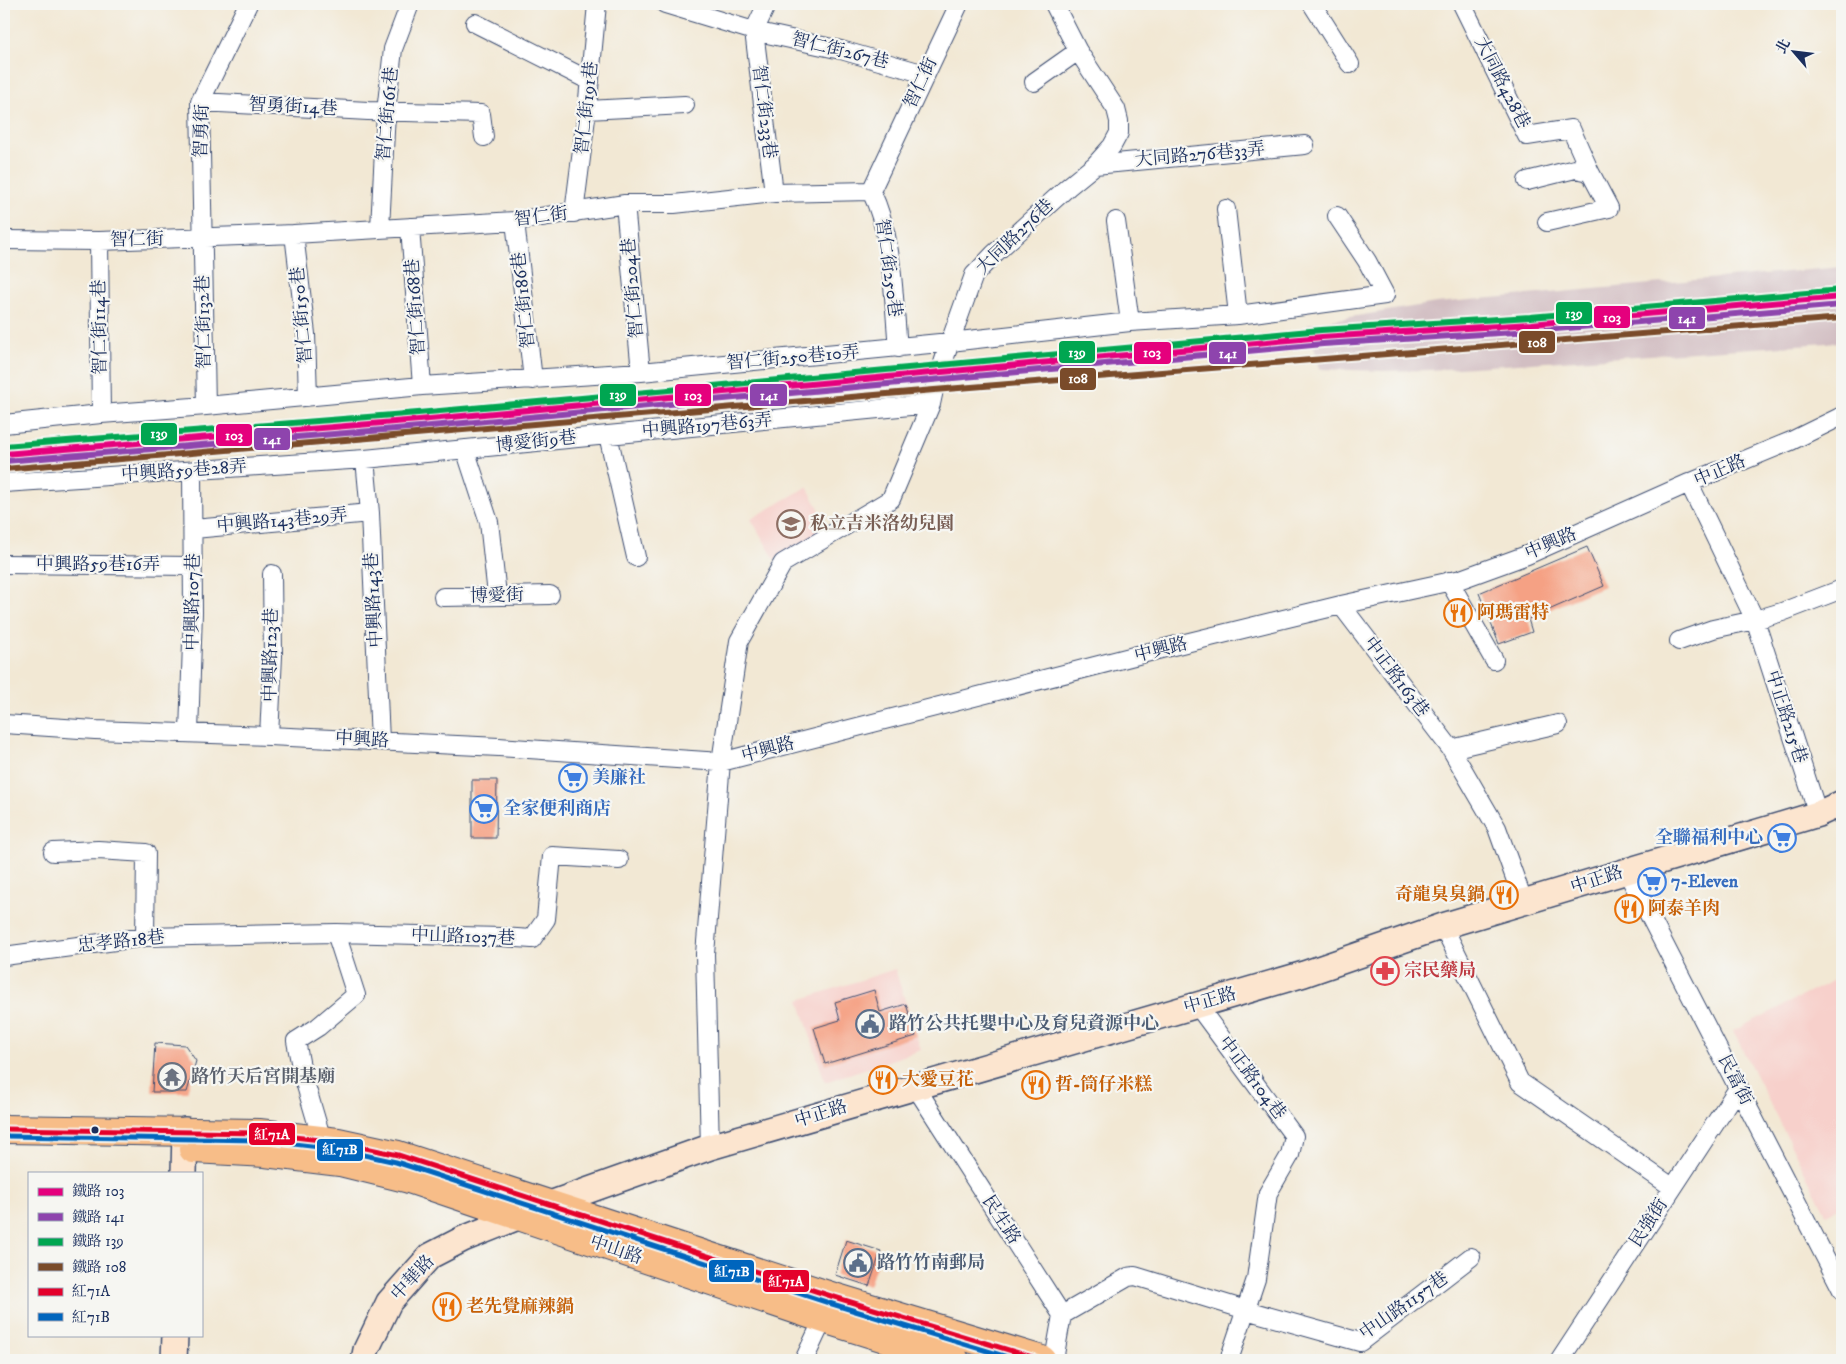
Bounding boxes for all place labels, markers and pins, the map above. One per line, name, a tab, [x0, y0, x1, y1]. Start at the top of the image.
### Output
school or university icon: 私立吉米洛幼兒園	[776, 509, 806, 539]
place label: 私立吉米洛幼兒園	[810, 513, 954, 535]
restaurant icon: 阿瑪雷特	[1443, 598, 1473, 628]
place label: 阿瑪雷特	[1477, 602, 1549, 624]
supermarket icon: 美廉社	[558, 763, 588, 793]
place label: 美廉社	[592, 767, 646, 789]
supermarket icon: 全家便利商店	[469, 794, 499, 824]
place label: 全家便利商店	[503, 798, 611, 820]
supermarket icon: 全聯福利中心	[1767, 823, 1797, 853]
place label: 全聯福利中心	[1655, 827, 1763, 849]
supermarket icon: 7-Eleven	[1637, 867, 1667, 897]
place label: 7-Eleven	[1671, 871, 1739, 893]
restaurant icon: 奇龍臭臭鍋	[1489, 880, 1519, 910]
place label: 奇龍臭臭鍋	[1395, 884, 1485, 906]
restaurant icon: 阿泰羊肉	[1614, 894, 1644, 924]
place label: 阿泰羊肉	[1648, 898, 1720, 920]
pharmacy icon: 宗民藥局	[1370, 956, 1400, 986]
place label: 宗民藥局	[1404, 960, 1476, 982]
public building icon: 路竹公共托嬰中心及育兒資源中心	[855, 1009, 885, 1039]
place label: 路竹公共托嬰中心及育兒資源中心	[889, 1013, 1159, 1035]
temple icon: 路竹天后宮開基廟	[157, 1062, 187, 1092]
restaurant icon: 大愛豆花	[868, 1065, 898, 1095]
place label: 路竹天后宮開基廟	[191, 1066, 335, 1088]
place label: 大愛豆花	[902, 1069, 974, 1091]
restaurant icon: 哲-筒仔米糕	[1021, 1070, 1051, 1100]
place label: 哲-筒仔米糕	[1055, 1074, 1152, 1096]
unlabelled marker	[90, 1125, 100, 1135]
public building icon: 路竹竹南郵局	[843, 1248, 873, 1278]
place label: 路竹竹南郵局	[877, 1252, 985, 1274]
restaurant icon: 老先覺麻辣鍋	[432, 1292, 462, 1322]
place label: 老先覺麻辣鍋	[466, 1296, 574, 1318]

